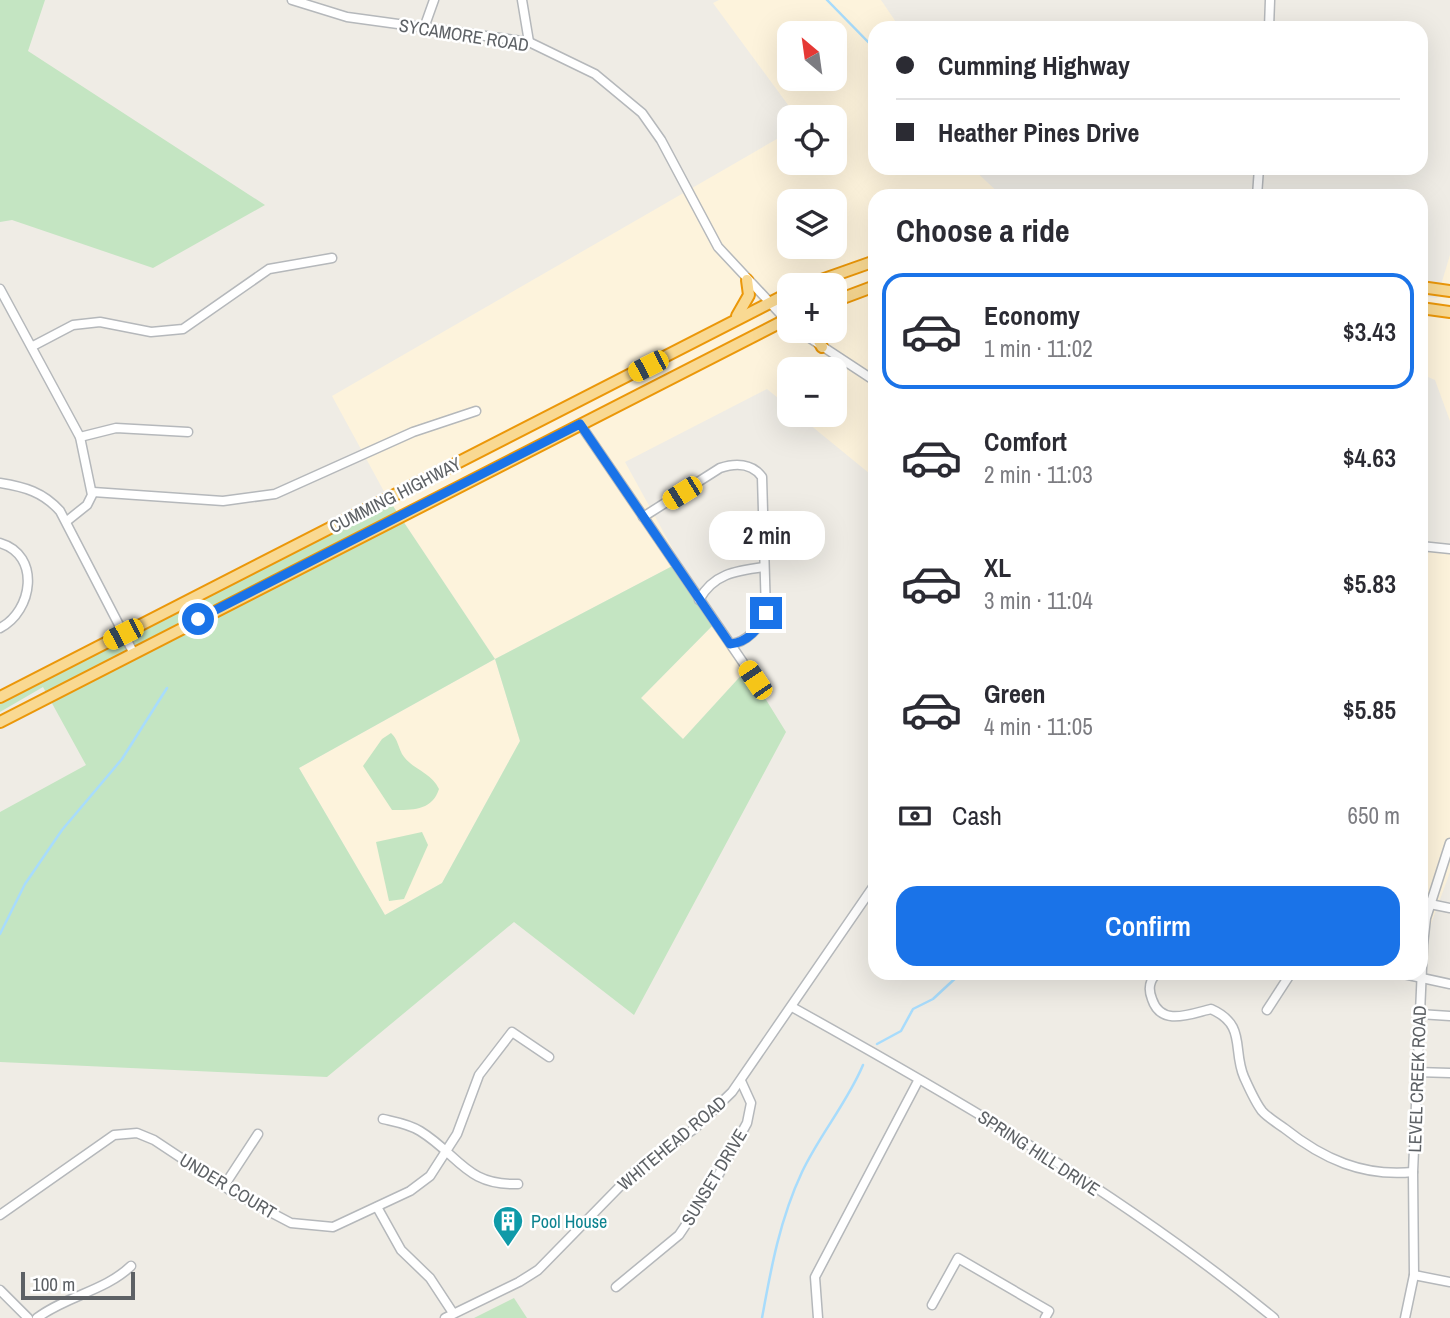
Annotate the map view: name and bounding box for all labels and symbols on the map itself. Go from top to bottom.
street label: SYCAMORE ROAD [397,12,531,58]
north arrow [777,21,847,91]
car [625,347,672,385]
street label: CUMMING HIGHWAY [325,451,465,539]
car [659,473,706,513]
callout: 2 min [708,512,824,560]
route end [750,597,782,629]
route start [182,603,214,635]
car [100,615,147,653]
car [735,657,776,703]
street label: LEVEL CREEK ROAD [1402,1005,1432,1153]
street label: WHITEHEAD ROAD [612,1090,732,1196]
street label: SPRING HILL DRIVE [973,1104,1105,1202]
street label: SUNSET DRIVE [675,1124,753,1230]
street label: UNDER COURT [175,1147,281,1225]
building icon: Pool House [491,1204,525,1248]
place label: Pool House [531,1209,607,1234]
scale bar [21,1269,135,1301]

